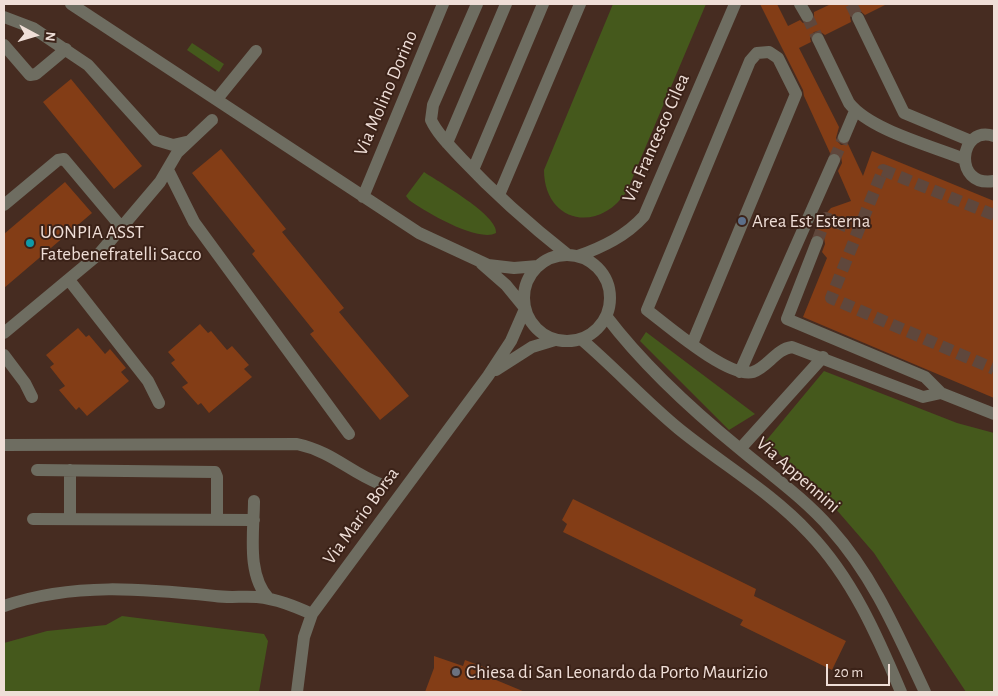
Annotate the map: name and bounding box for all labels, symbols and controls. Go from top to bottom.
north arrow [10,10,60,60]
street label: Via Molino Dorino [349,27,423,159]
text: N [42,31,57,42]
street label: Via Francesco Cilea [617,70,695,206]
place label: Area Est Esterna [752,210,870,232]
marker: Area Est Esterna [736,215,748,227]
place label: UONPIA ASST Fatebenefratelli Sacco [40,221,202,265]
marker: UONPIA ASST Fatebenefratelli Sacco [24,237,36,249]
street label: Via Appennini [751,432,845,518]
street label: Via Mario Borsa [318,463,404,569]
scale bar [828,654,892,686]
place label: Chiesa di San Leonardo da Porto Maurizio [466,661,768,683]
text: 20 m [834,665,863,680]
marker: Chiesa di San Leonardo da Porto Maurizio [450,666,462,678]

